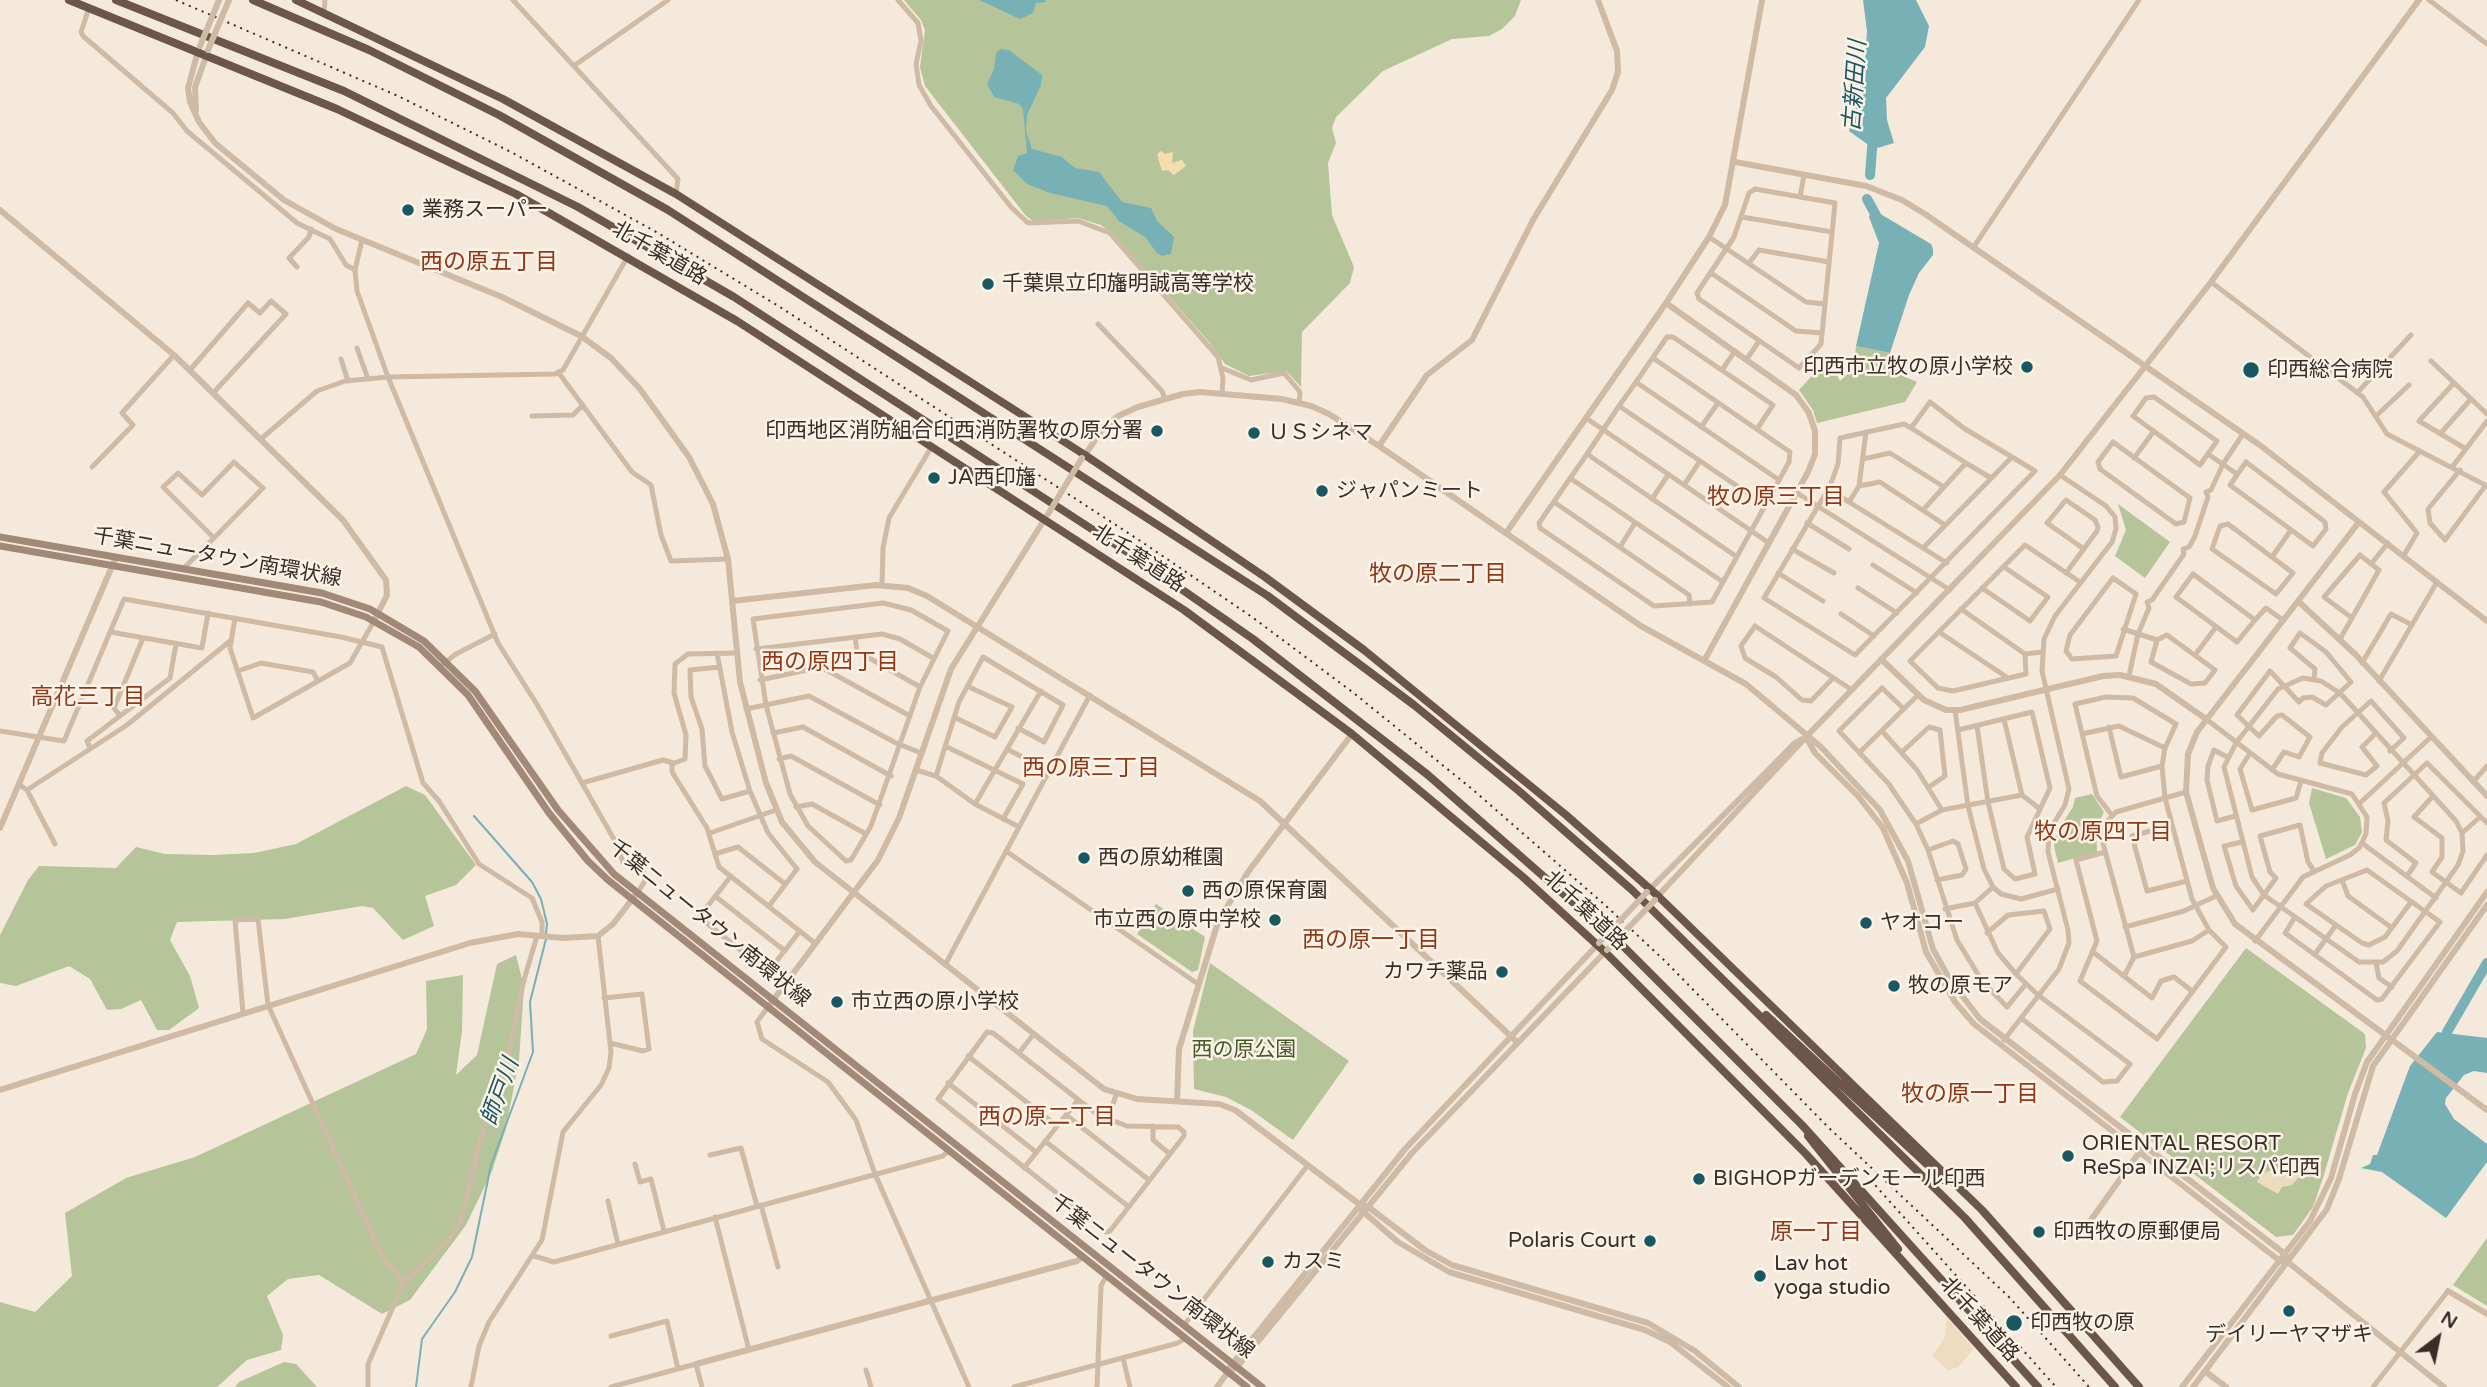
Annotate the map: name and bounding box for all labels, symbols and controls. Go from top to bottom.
water label: 古新田川 [1839,39,1873,133]
place label: 業務スーパー [422,197,548,223]
marker: 業務スーパー [400,202,416,218]
street label: 北千葉道路 [607,217,711,291]
district label: 西の原五丁目 [420,249,558,277]
place label: 千葉県立印旛明誠高等学校 [1002,271,1254,297]
marker: 千葉県立印旛明誠高等学校 [980,276,996,292]
place label: 印西市立牧の原小学校 [1803,354,2013,380]
place label: 印西総合病院 [2267,357,2393,383]
marker: 印西市立牧の原小学校 [2019,359,2035,375]
marker: 印西総合病院 [2241,360,2261,380]
place label: 印西地区消防組合印西消防署牧の原分署 [765,418,1143,444]
place label: ＵＳシネマ [1268,420,1373,446]
marker: 印西地区消防組合印西消防署牧の原分署 [1149,423,1165,439]
marker: ＵＳシネマ [1246,425,1262,441]
place label: JA西印旛 [948,465,1036,491]
marker: JA西印旛 [926,470,942,486]
place label: ジャパンミート [1336,478,1483,504]
marker: ジャパンミート [1314,483,1330,499]
district label: 牧の原三丁目 [1707,484,1845,512]
street label: 北千葉道路 [1087,520,1189,598]
street label: 千葉ニュータウン南環状線 [91,524,343,592]
district label: 牧の原二丁目 [1369,561,1507,589]
district label: 西の原四丁目 [761,649,899,677]
district label: 高花三丁目 [31,684,145,712]
district label: 西の原三丁目 [1022,755,1160,783]
district label: 牧の原四丁目 [2034,819,2172,847]
street label: 千葉ニュータウン南環状線 [603,835,815,1013]
place label: 西の原幼稚園 [1098,845,1224,871]
marker: 西の原幼稚園 [1076,850,1092,866]
street label: 北千葉道路 [1538,866,1632,956]
place label: 西の原保育園 [1202,878,1328,904]
marker: 西の原保育園 [1180,883,1196,899]
place label: 市立西の原中学校 [1093,907,1261,933]
place label: ヤオコー [1880,910,1964,936]
marker: 市立西の原中学校 [1267,912,1283,928]
marker: ヤオコー [1858,915,1874,931]
district label: 西の原一丁目 [1302,927,1440,955]
place label: カワチ薬品 [1383,959,1488,985]
marker: カワチ薬品 [1494,964,1510,980]
place label: 牧の原モア [1908,973,2013,999]
marker: 牧の原モア [1886,978,1902,994]
place label: 市立西の原小学校 [851,989,1019,1015]
marker: 市立西の原小学校 [829,994,845,1010]
park label: 西の原公園 [1192,1037,1296,1063]
water label: 師戸川 [476,1055,526,1129]
district label: 牧の原一丁目 [1901,1081,2039,1109]
district label: 西の原二丁目 [978,1104,1116,1132]
place label: ORIENTAL RESORT ReSpa INZAI;リスパ印西 [2082,1131,2320,1181]
marker: ORIENTAL RESORT ReSpa INZAI;リスパ印西 [2060,1148,2076,1164]
place label: BIGHOPガーデンモール印西 [1713,1166,1985,1192]
marker: BIGHOPガーデンモール印西 [1691,1171,1707,1187]
street label: 千葉ニュータウン南環状線 [1045,1189,1259,1365]
district label: 原一丁目 [1770,1219,1862,1247]
place label: 印西牧の原郵便局 [2053,1219,2221,1245]
marker: 印西牧の原郵便局 [2031,1224,2047,1240]
place label: Polaris Court [1508,1228,1636,1254]
marker: Polaris Court [1642,1233,1658,1249]
place label: カスミ [1282,1249,1345,1275]
place label: Lav hot yoga studio [1774,1251,1890,1301]
marker: カスミ [1260,1254,1276,1270]
marker: Lav hot yoga studio [1752,1268,1768,1284]
street label: 北千葉道路 [1935,1273,2023,1367]
marker: デイリーヤマザキ [2281,1303,2297,1319]
north arrow [2403,1303,2473,1373]
text: N [2437,1307,2461,1334]
place label: 印西牧の原 [2030,1310,2135,1336]
marker: 印西牧の原 [2004,1313,2024,1333]
place label: デイリーヤマザキ [2205,1322,2373,1348]

